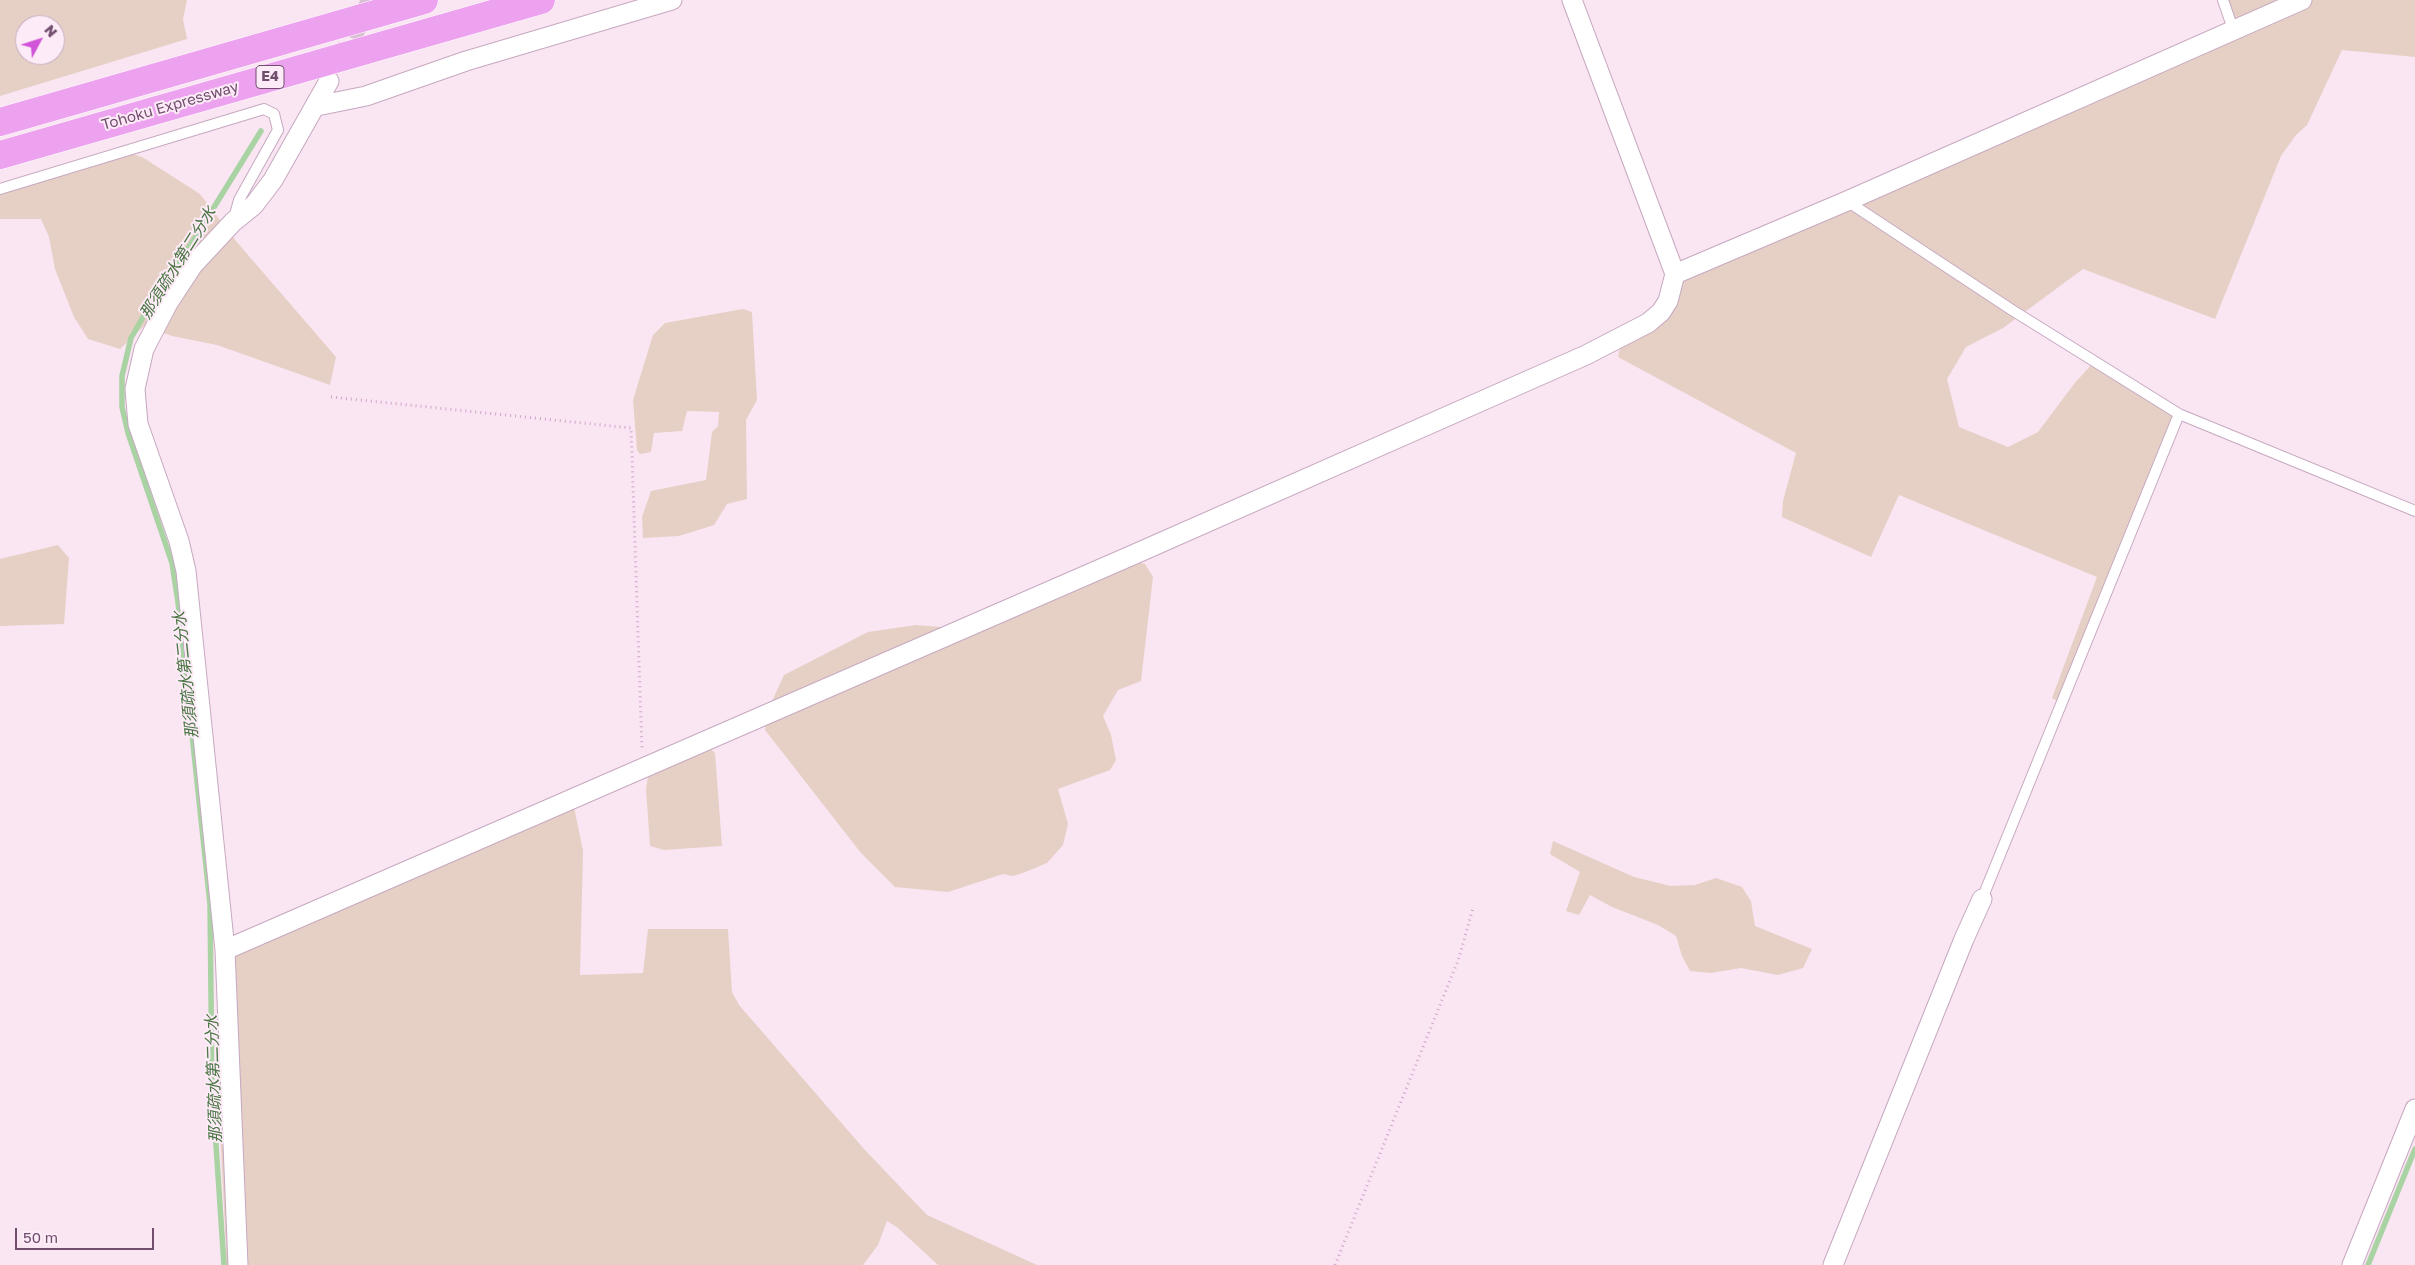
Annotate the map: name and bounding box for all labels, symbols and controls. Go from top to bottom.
north arrow [15,15,65,65]
text: N [41,21,61,40]
road number: E4 [256,66,284,88]
street label: Tohoku Expressway [99,78,241,134]
water label: 那須疏水第二分水 [136,204,220,322]
water label: 那須疏水第二分水 [170,610,202,740]
water label: 那須疏水第二分水 [202,1015,226,1143]
scale bar [18,1218,156,1250]
text: 50 m [23,1228,58,1246]

